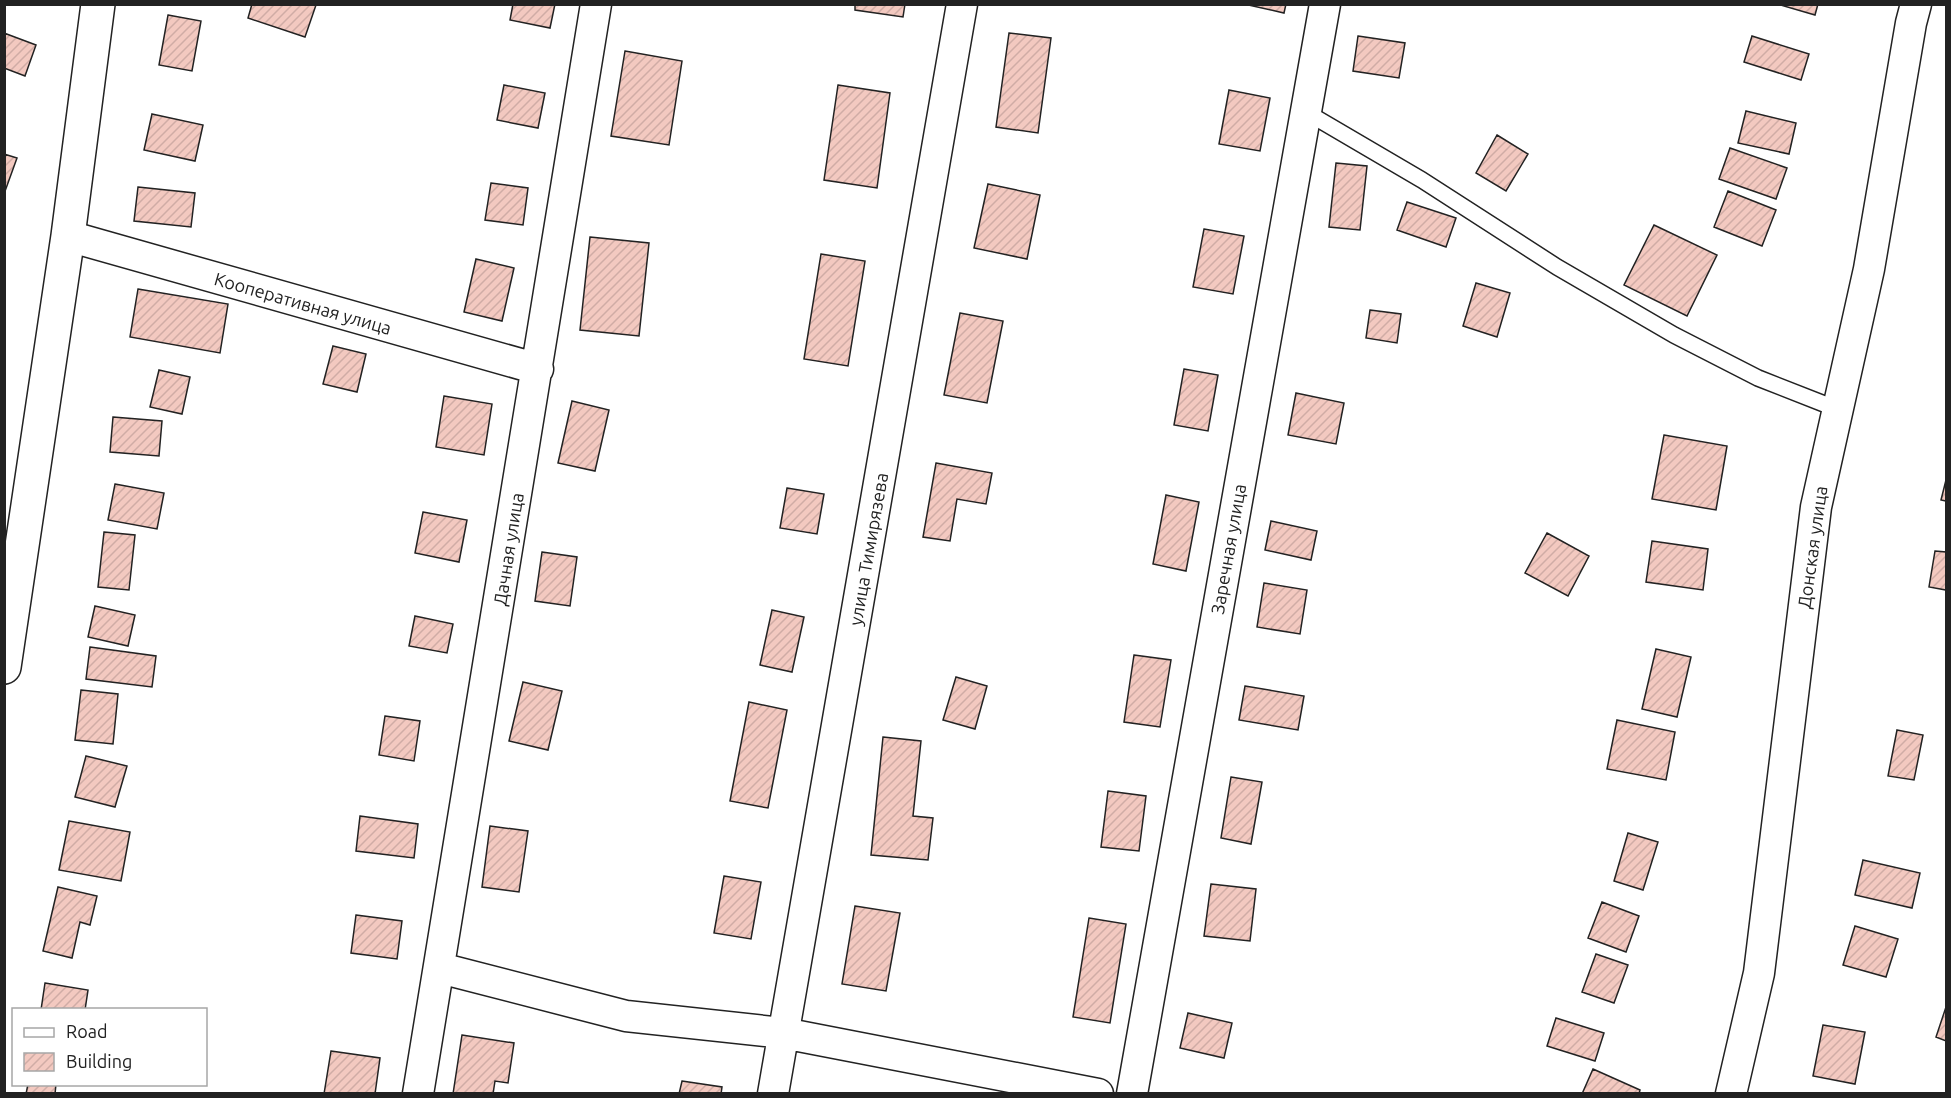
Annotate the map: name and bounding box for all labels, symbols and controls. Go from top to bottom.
street label: Кооперативная улица [212,268,394,338]
street label: улица Тимирязева [845,471,891,627]
street label: Заречная улица [1207,482,1249,616]
street label: Донская улица [1794,484,1830,610]
street label: Дачная улица [489,491,527,607]
legend [12,1008,207,1086]
text: Road [66,1021,108,1041]
text: Building [66,1051,132,1071]

